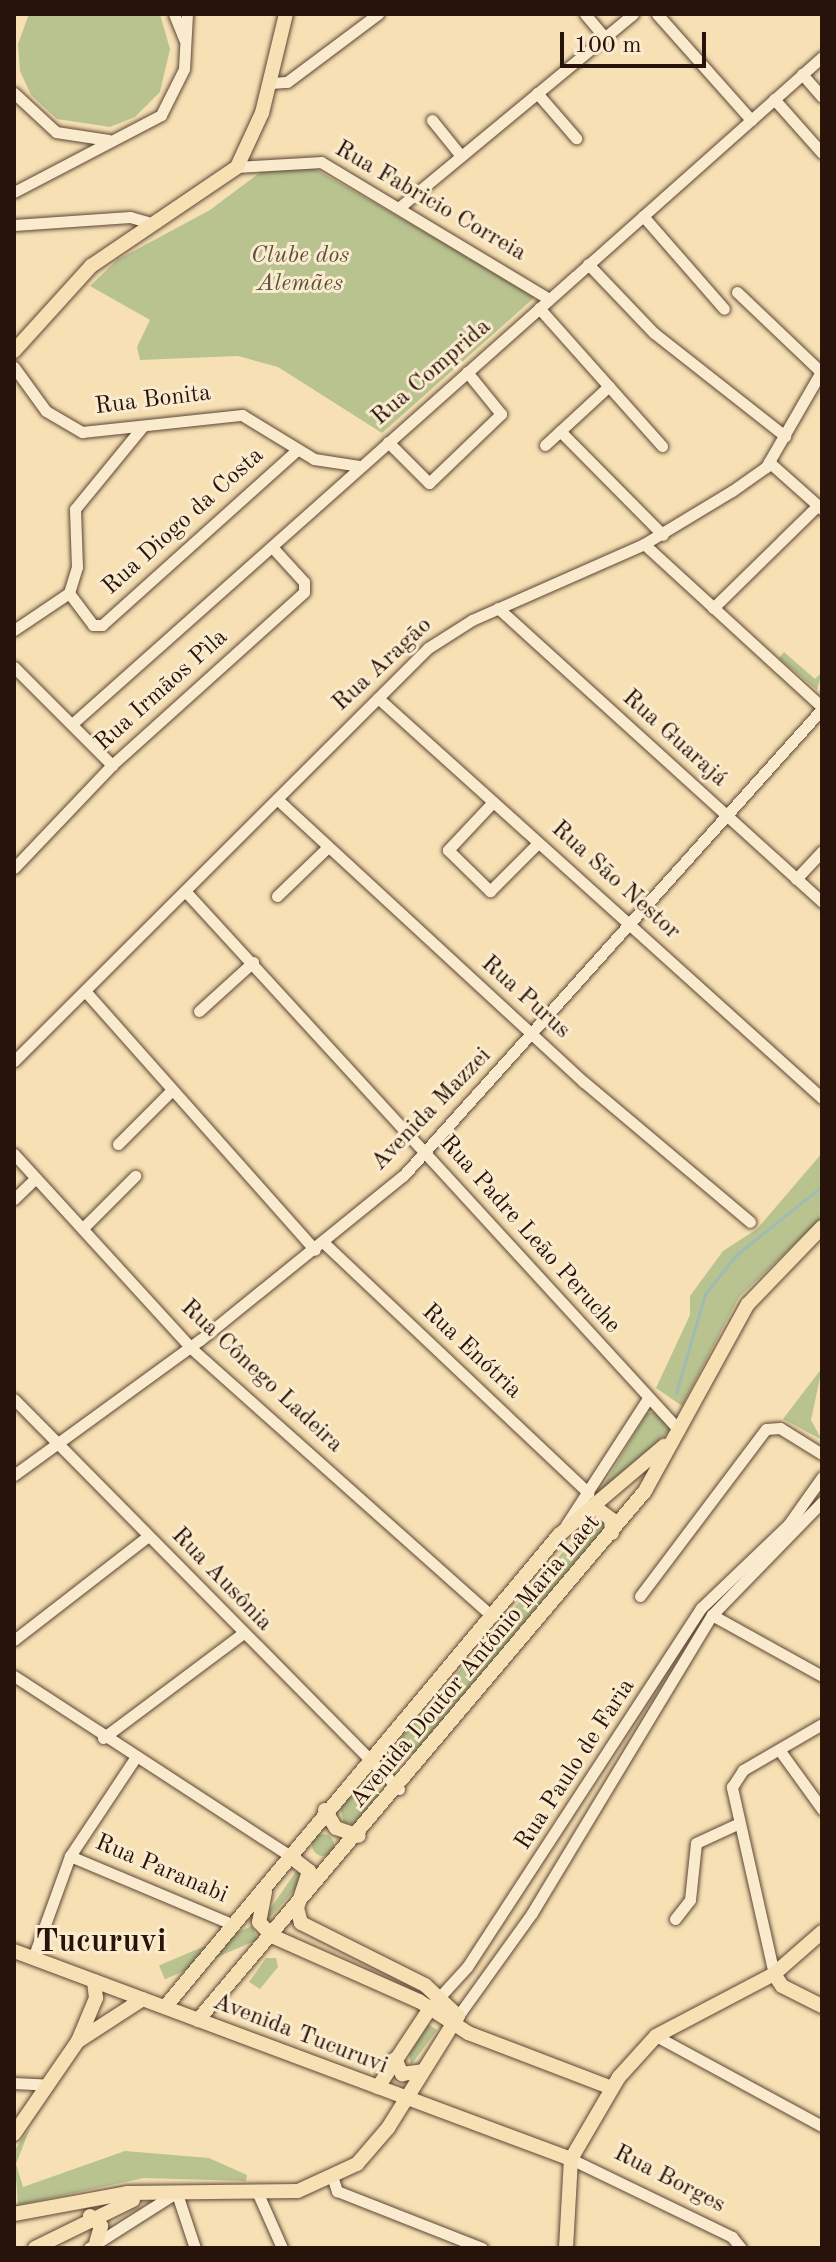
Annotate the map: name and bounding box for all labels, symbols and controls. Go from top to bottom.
scale bar [564,16,710,66]
text: 100 m [574,34,642,58]
street label: Rua Fabricio Correia [329,135,531,269]
park label: Clube dos Alemães [251,243,349,299]
street label: Rua Comprida [366,313,498,433]
street label: Rua Bonita [93,380,213,422]
street label: Rua Diogo da Costa [97,442,271,602]
street label: Rua Aragão [327,612,439,718]
street label: Rua Irmãos Pìla [90,624,234,758]
street label: Rua Guarajá [615,684,733,794]
street label: Rua São Nestor [544,815,686,947]
street label: Rua Purus [474,950,576,1046]
street label: Avenida Mazzei [366,1042,498,1178]
street label: Rua Padre Leão Peruche [432,1130,626,1340]
street label: Rua Cônego Ladeira [174,1294,348,1460]
street label: Rua Enótria [415,1298,527,1406]
street label: Avenida Doutor Antônio Maria Laet [345,1509,607,1815]
street label: Rua Ausônia [164,1522,278,1638]
street label: Rua Paulo de Faria [510,1674,642,1856]
street label: Rua Paranabi [90,1829,232,1911]
district label: Tucuruvi [35,1924,167,1962]
street label: Avenida Tucuruvi [208,1988,392,2082]
street label: Rua Borges [608,2140,730,2220]

